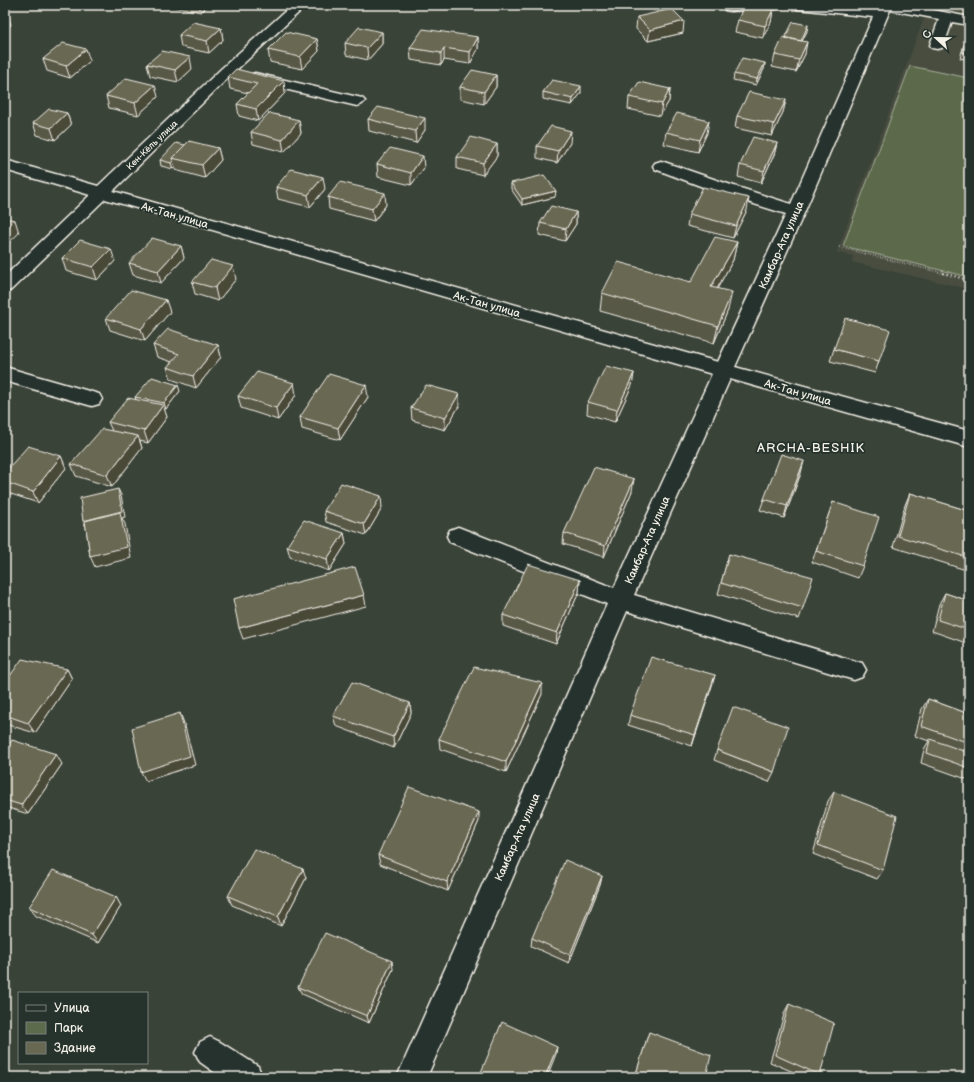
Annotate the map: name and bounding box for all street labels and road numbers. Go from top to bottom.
street label: Кен-Кёль улица [124,118,181,173]
street label: Ак-Тан улица [139,199,210,231]
street label: Камбар-Ата улица [756,199,807,291]
street label: Ак-Тан улица [451,288,522,320]
street label: Ак-Тан улица [762,376,833,408]
street label: Камбар-Ата улица [622,494,673,586]
street label: Камбар-Ата улица [492,791,543,883]

